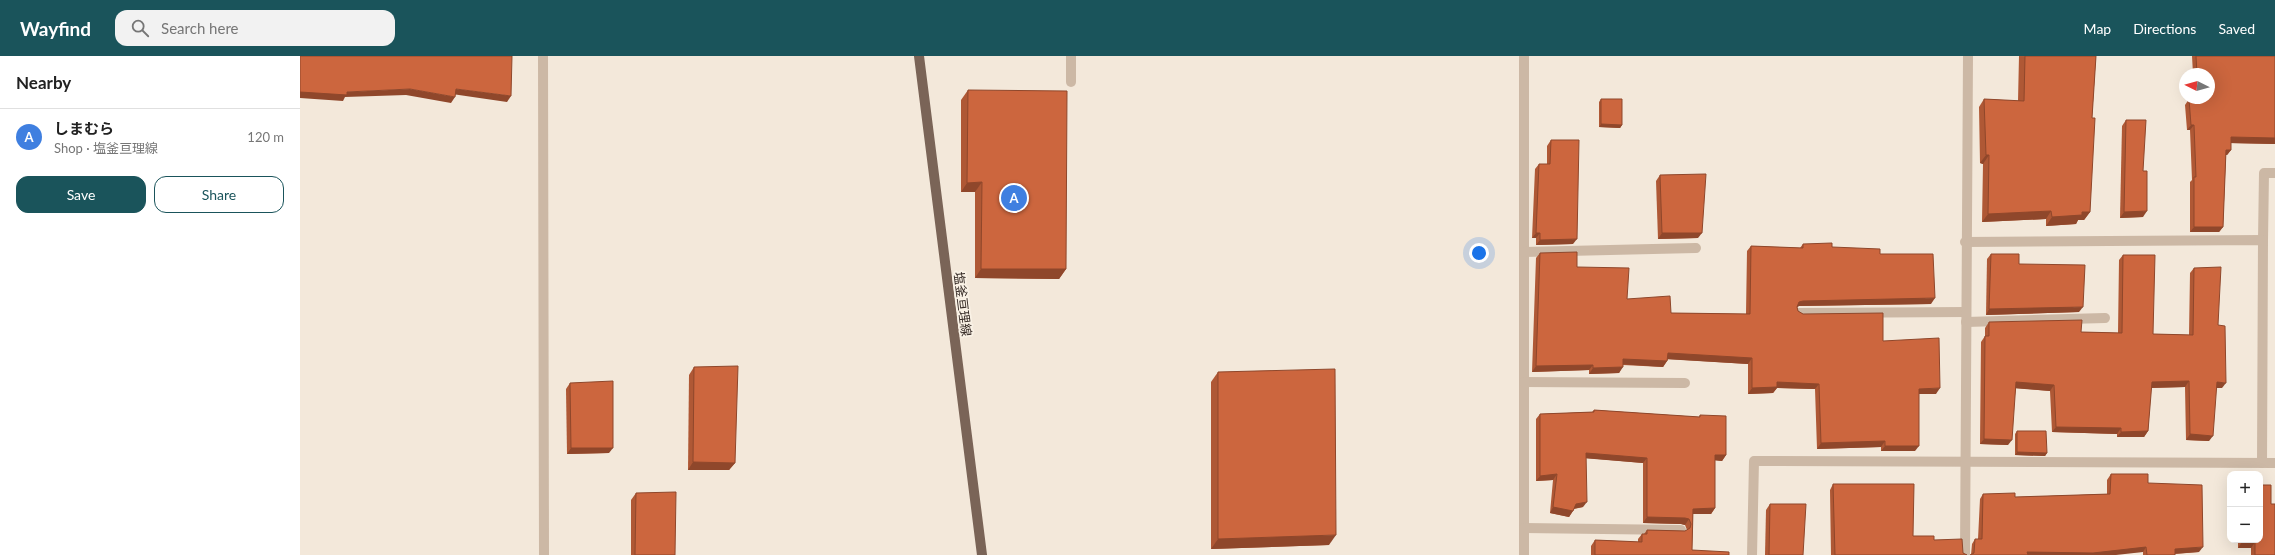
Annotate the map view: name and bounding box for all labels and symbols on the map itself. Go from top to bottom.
north arrow [2179,68,2215,104]
pin: A [1001,183,1027,213]
your location [1469,243,1489,263]
street label: 塩釜亘理線 [951,271,975,337]

